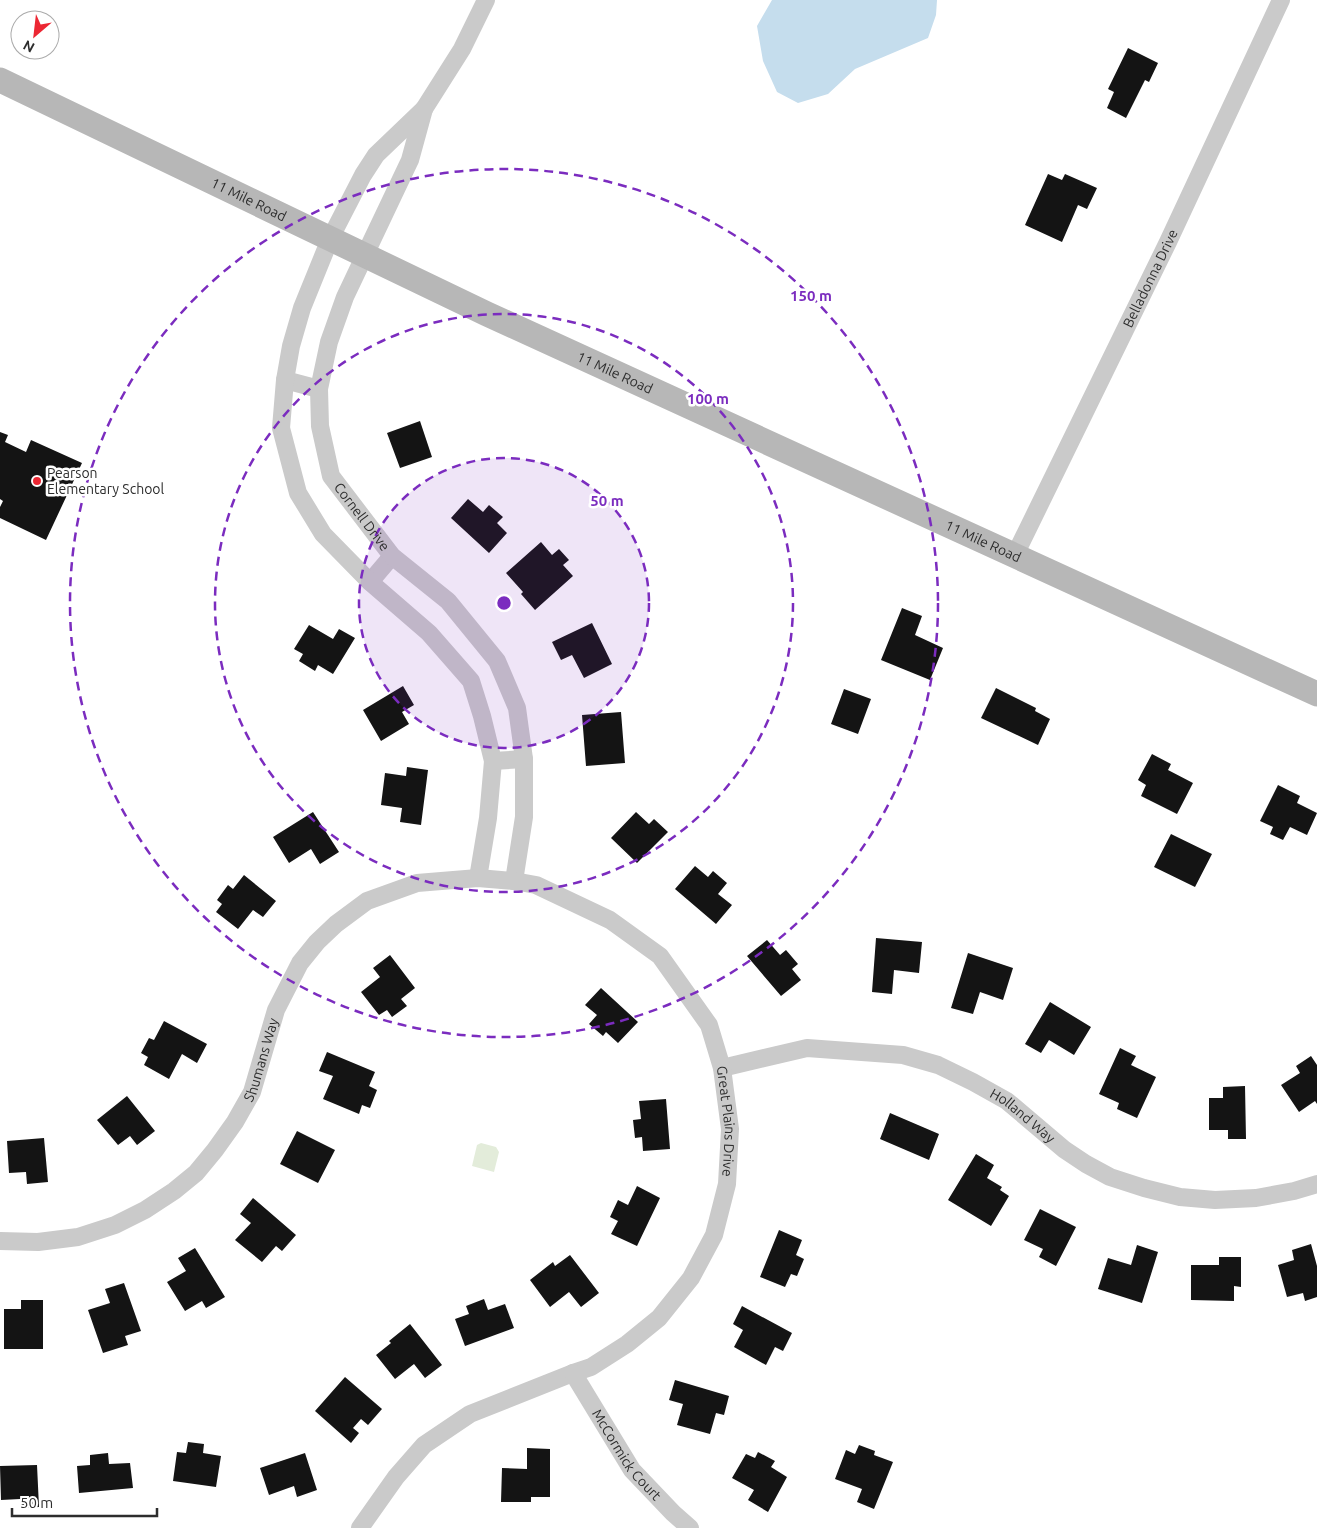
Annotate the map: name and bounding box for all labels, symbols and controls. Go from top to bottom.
north arrow [10,10,60,60]
text: N [21,37,37,56]
street label: 11 Mile Road [209,175,289,224]
street label: Belladonna Drive [1120,227,1181,330]
text: 150 m [790,287,832,304]
street label: 11 Mile Road [575,348,655,397]
text: 100 m [687,390,729,407]
place label: Pearson Elementary School [47,465,165,497]
marker: Pearson Elementary School [31,475,43,487]
street label: Cornell Drive [331,479,393,554]
text: 50 m [590,492,624,509]
street label: 11 Mile Road [943,517,1024,565]
centre of rings [495,594,513,612]
street label: Shumans Way [240,1016,281,1105]
street label: Great Plains Drive [714,1065,738,1177]
street label: Holland Way [987,1085,1059,1146]
street label: McCormick Court [589,1406,665,1504]
scale bar [12,1486,158,1518]
text: 50 m [20,1494,53,1511]

